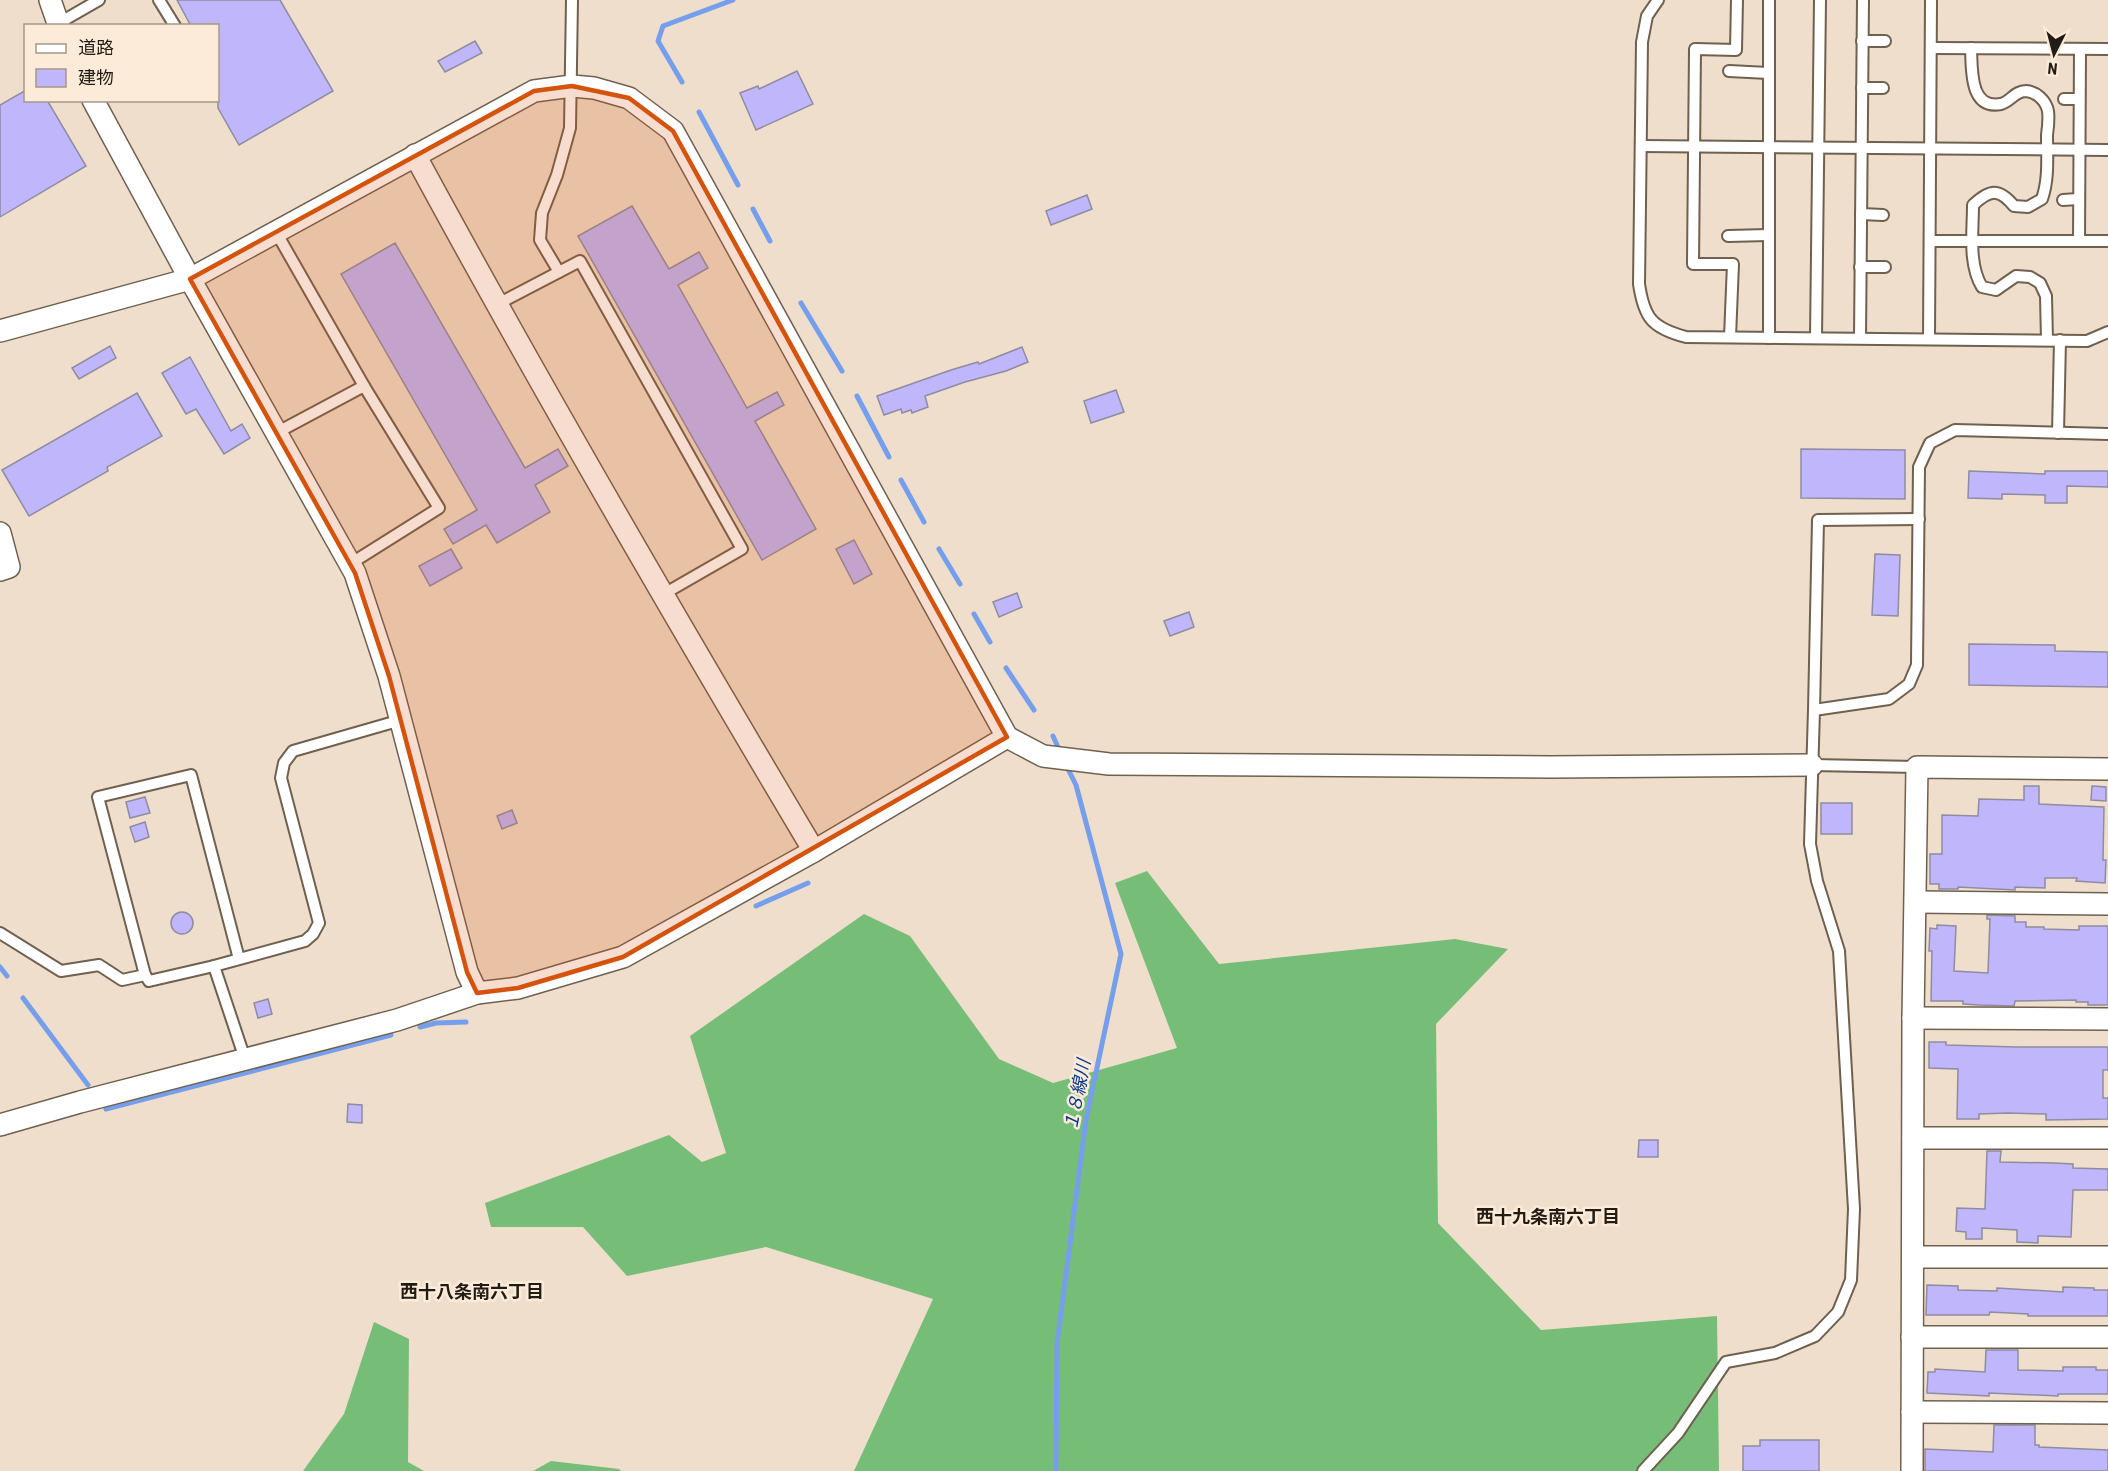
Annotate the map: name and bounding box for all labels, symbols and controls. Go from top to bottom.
legend [24,24,219,102]
north arrow [2024,24,2084,84]
text: 道路 [78,37,114,58]
text: N [2047,58,2058,78]
text: 建物 [78,67,114,88]
water label: １８線川 [1060,1056,1095,1132]
district label: 西十九条南六丁目 [1476,1206,1620,1227]
district label: 西十八条南六丁目 [400,1281,544,1302]

